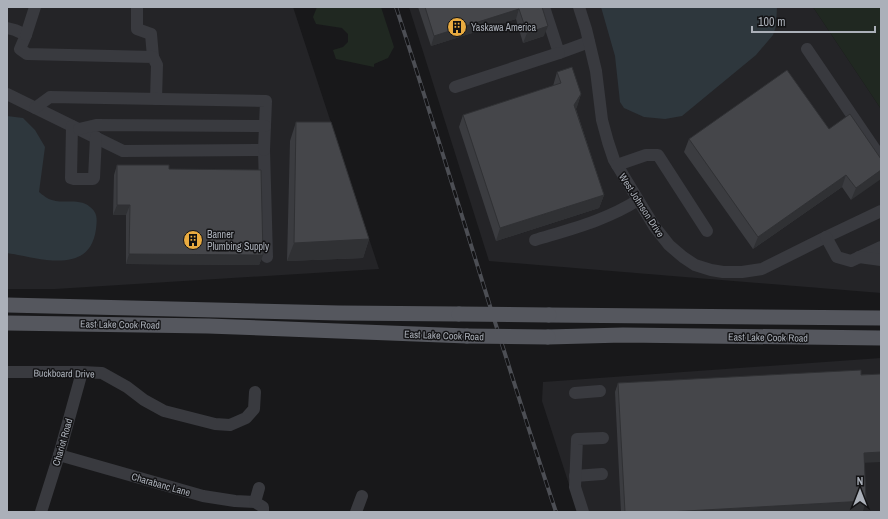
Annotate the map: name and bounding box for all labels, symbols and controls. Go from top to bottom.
scale bar [752,8,875,34]
text: 100 m [758,14,785,30]
building icon: Yaskawa America [446,16,468,38]
place label: Yaskawa America [471,21,536,34]
street label: West Johnson Drive [616,171,667,240]
place label: Banner Plumbing Supply [207,228,270,253]
building icon: Banner Plumbing Supply [182,229,204,251]
street label: East Lake Cook Road [80,317,160,332]
street label: East Lake Cook Road [404,328,484,343]
street label: East Lake Cook Road [728,330,808,345]
street label: Buckboard Drive [33,366,95,381]
street label: Chariot Road [50,417,75,467]
street label: Charabanc Lane [130,470,192,499]
north arrow [840,471,880,511]
text: N [857,474,863,488]

